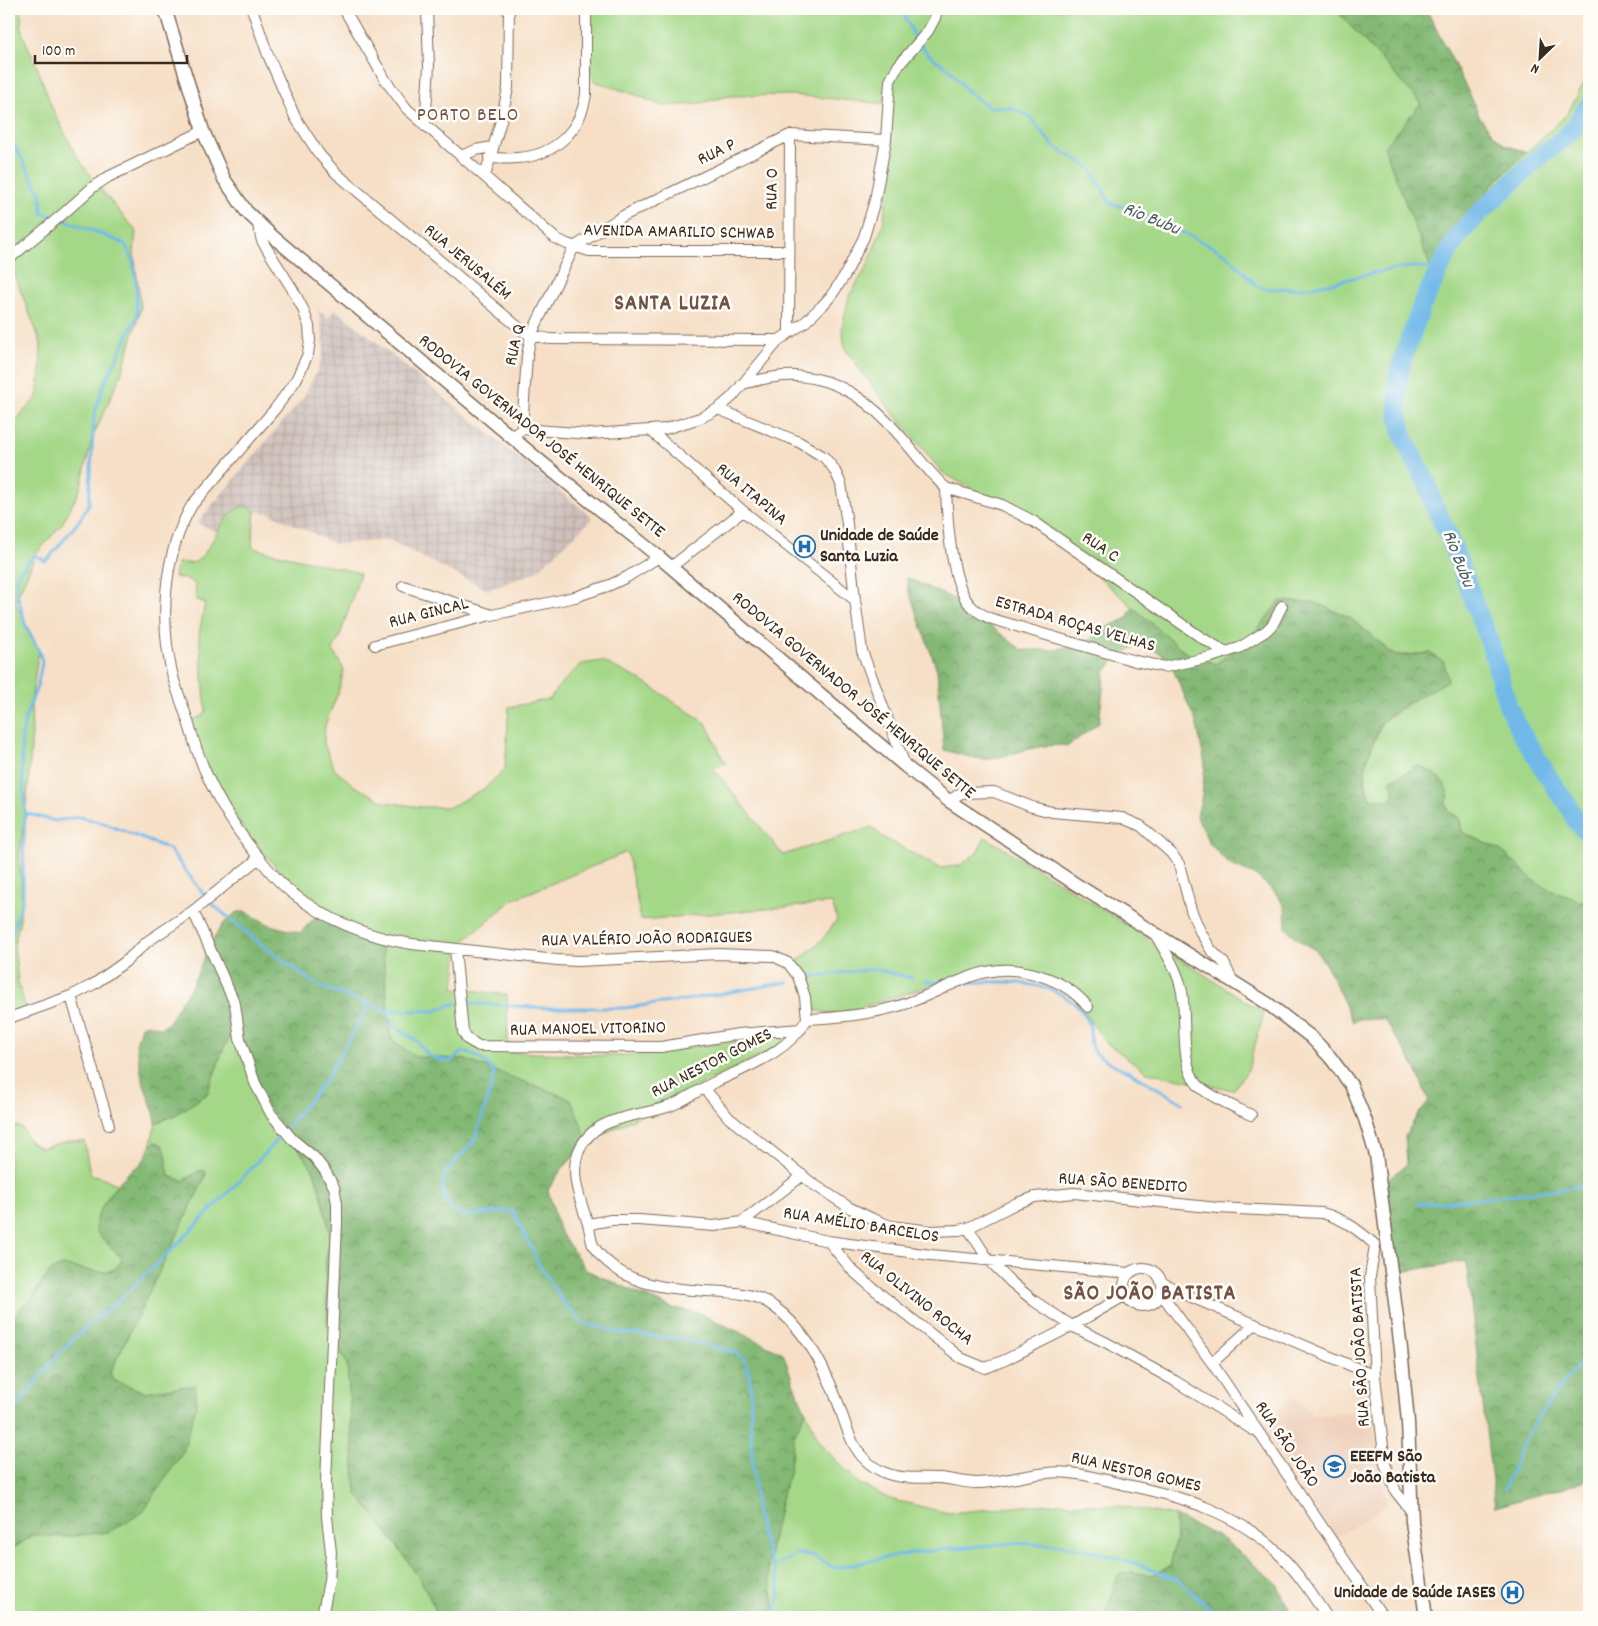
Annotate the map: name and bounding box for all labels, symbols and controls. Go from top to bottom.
scale bar [35,32,188,64]
north arrow [1516,32,1566,82]
text: 100 m [42,41,75,63]
text: N [1528,57,1543,78]
district label: PORTO BELO [417,102,519,130]
street label: RUA P [694,133,740,173]
street label: RUA O [760,168,786,210]
water label: Rio Bubu [1119,196,1185,244]
street label: RUA JERUSALÉM [418,219,516,307]
street label: AVENIDA AMARILIO SCHWAB [583,219,775,247]
district label: SANTA LUZIA [614,289,732,320]
street label: RUA Q [499,322,533,368]
street label: RODOVIA GOVERNADOR JOSÉ HENRIQUE SETTE [412,329,670,545]
street label: RUA ITAPINA [710,458,792,532]
place label: Unidade de Saúde Santa Luzia [820,524,939,570]
street label: RUA C [1076,526,1124,570]
water label: Rio Bubu [1434,527,1481,593]
hospital icon: Unidade de Saúde Santa Luzia [792,534,816,558]
street label: RODOVIA GOVERNADOR JOSÉ HENRIQUE SETTE [726,586,980,806]
street label: ESTRADA ROÇAS VELHAS [992,590,1158,660]
street label: RUA GINCAL [387,592,472,636]
street label: RUA VALÉRIO JOÃO RODRIGUES [541,926,753,954]
street label: RUA MANOEL VITORINO [510,1016,666,1044]
street label: RUA NESTOR GOMES [647,1023,777,1105]
street label: RUA SÃO BENEDITO [1058,1167,1188,1201]
street label: RUA AMÉLIO BARCELOS [781,1201,941,1251]
street label: RUA OLIVINO ROCHA [854,1245,978,1353]
street label: RUA SÃO JOÃO BATISTA [1344,1266,1378,1427]
district label: SÃO JOÃO BATISTA [1064,1279,1237,1310]
street label: RUA SÃO JOÃO [1248,1397,1324,1493]
place label: EEEFM São João Batista [1350,1445,1436,1491]
street label: RUA NESTOR GOMES [1068,1446,1204,1500]
school or university icon: EEEFM São João Batista [1322,1455,1346,1479]
place label: Unidade de Saúde IASES [1334,1581,1496,1606]
hospital icon: Unidade de Saúde IASES [1500,1581,1524,1605]

